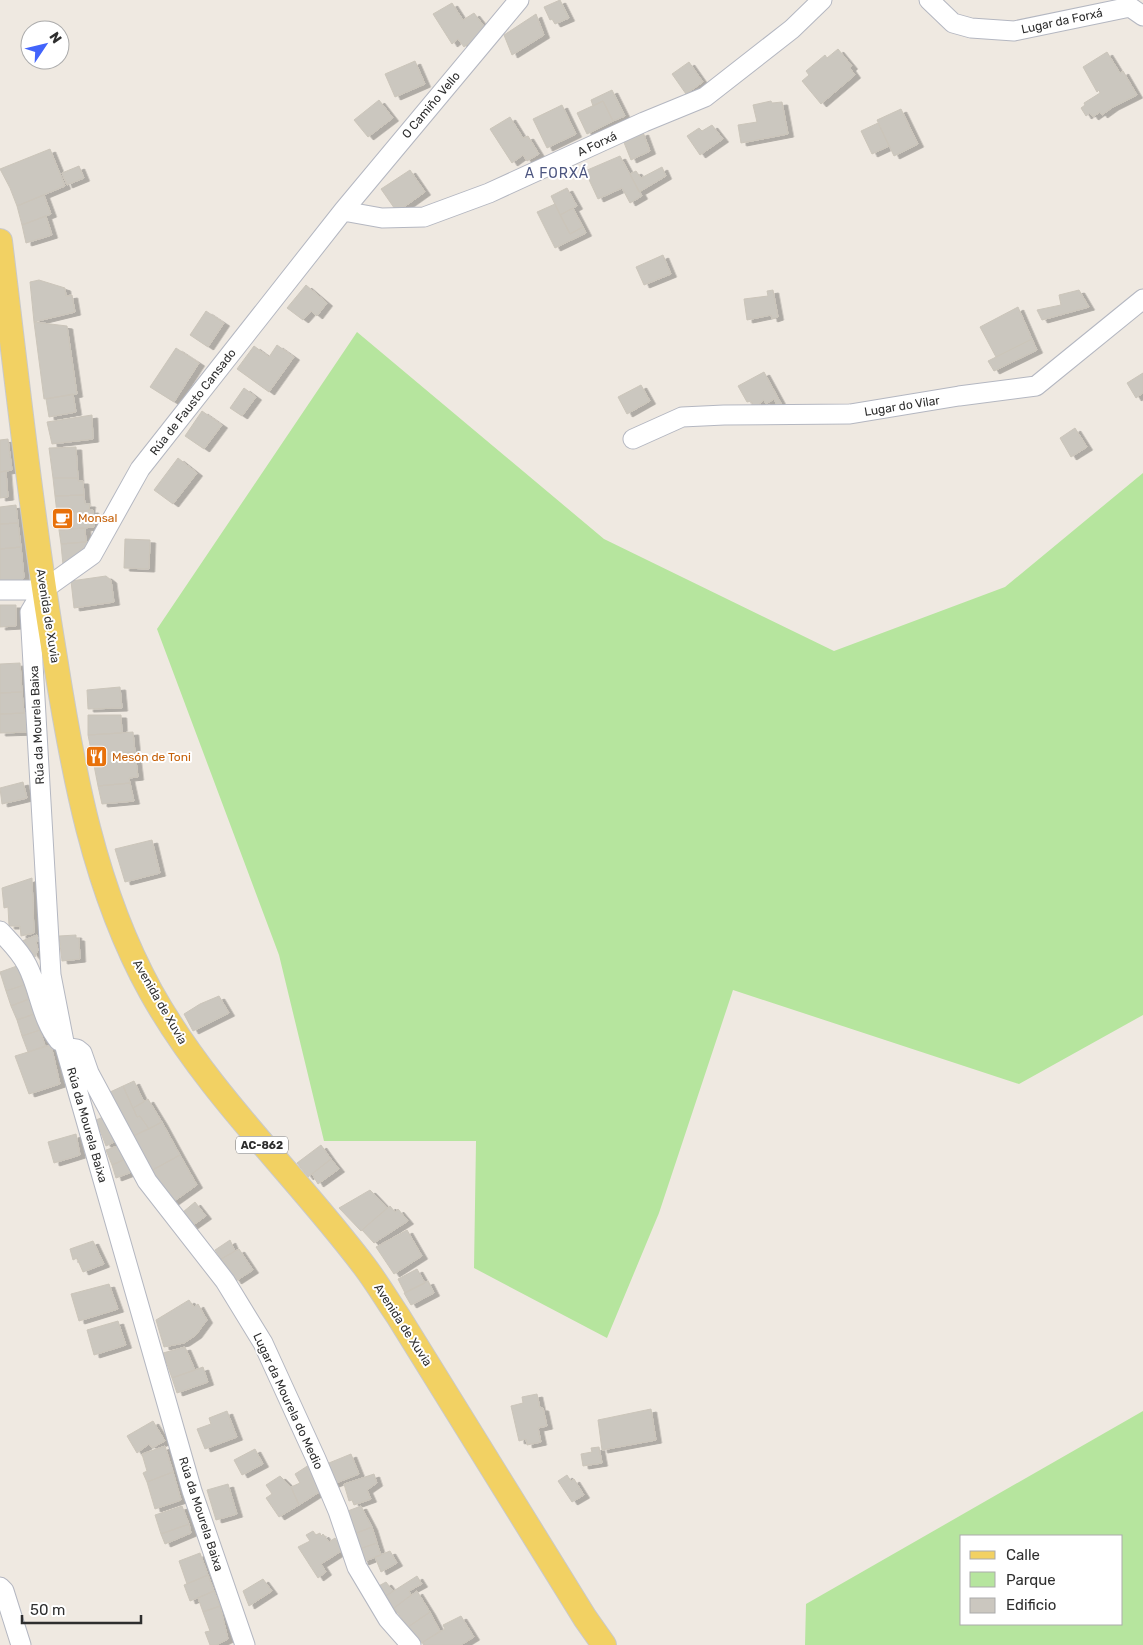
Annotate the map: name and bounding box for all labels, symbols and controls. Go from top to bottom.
street label: Lugar da Forxá [1020,6,1104,36]
north arrow [20,20,70,70]
text: N [45,29,65,47]
street label: O Camiño Vello [399,69,463,141]
street label: A Forxá [575,129,619,159]
district label: A FORXÁ [525,164,589,182]
street label: Rúa de Fausto Cansado [147,346,239,458]
street label: Lugar do Vilar [863,393,941,419]
cafe icon: Monsal [50,506,74,530]
place label: Monsal [78,511,117,525]
street label: Avenida de Xuvia [34,568,62,664]
street label: Rúa da Mourela Baixa [27,665,47,785]
restaurant icon: Mesón de Toni [84,745,108,769]
place label: Mesón de Toni [112,750,191,764]
street label: Avenida de Xuvia [130,957,190,1047]
street label: Rúa da Mourela Baixa [64,1066,110,1184]
road number: AC-862 [236,1136,288,1154]
street label: Avenida de Xuvia [371,1281,435,1369]
street label: Lugar da Mourela do Medio [250,1331,326,1472]
street label: Rúa da Mourela Baixa [176,1455,226,1573]
legend [960,1535,1123,1625]
text: Calle [1006,1546,1040,1564]
text: Parque [1006,1571,1056,1589]
scale bar [22,1592,141,1624]
text: Edificio [1006,1596,1056,1614]
text: 50 m [30,1601,65,1619]

